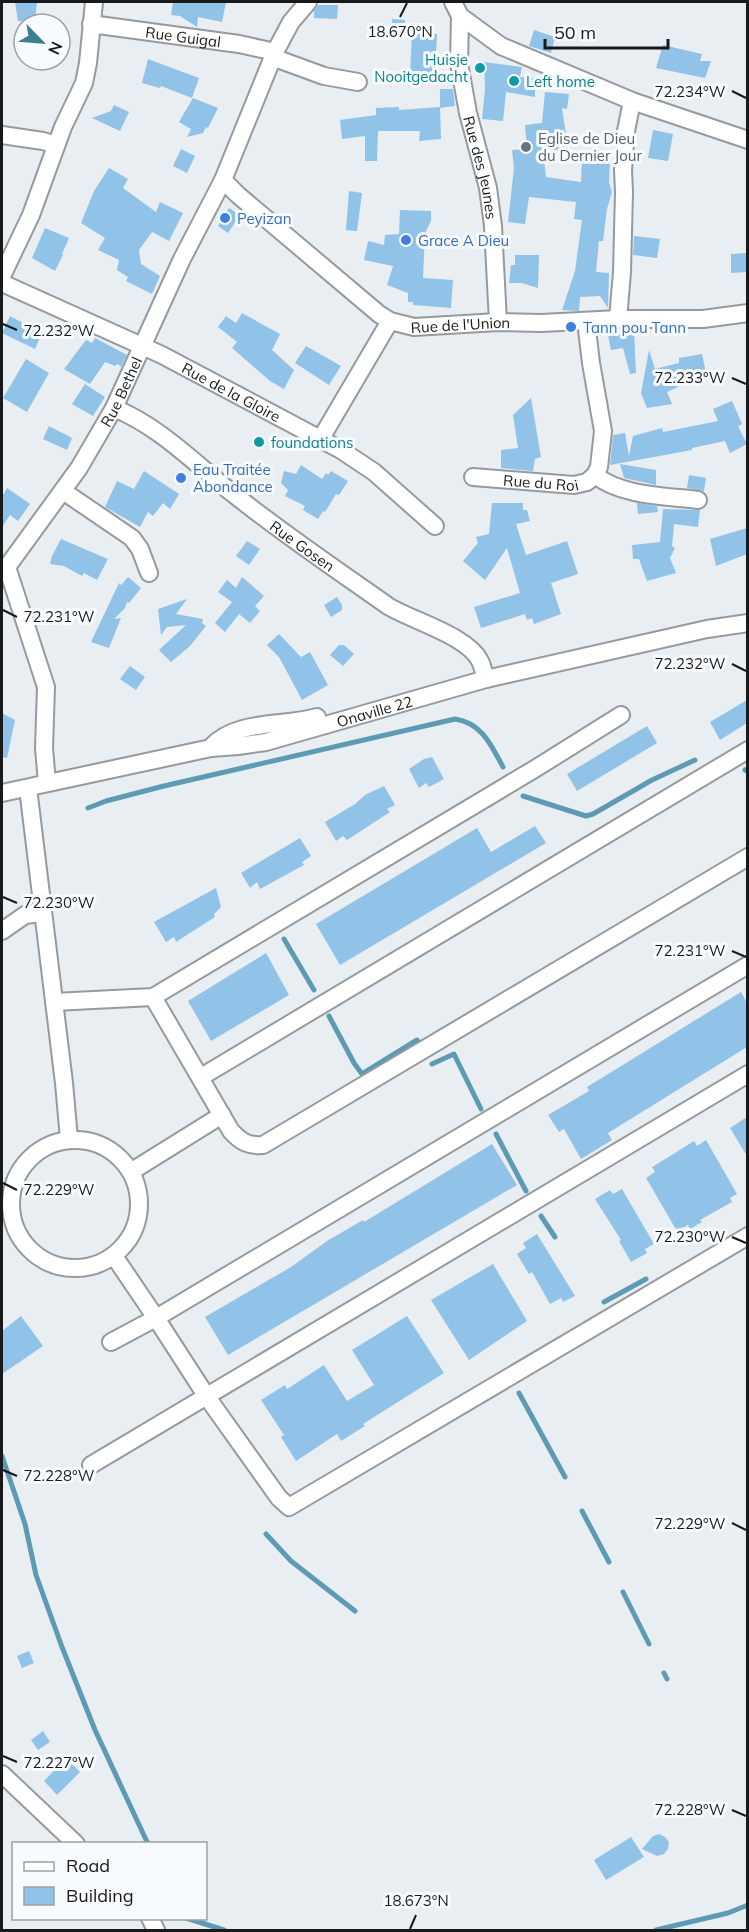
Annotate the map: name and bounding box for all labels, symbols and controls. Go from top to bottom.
north arrow [12,12,72,72]
scale bar [545,12,668,50]
text: 50 m [554,21,596,44]
street label: Rue Guigal [144,22,222,51]
text: 18.670°N [367,22,433,41]
text: N [44,39,67,58]
place label: Huisje Nooitgedacht [374,50,468,86]
marker: Huisje Nooitgedacht [473,61,487,75]
place label: Left home [526,72,595,91]
marker: Left home [507,74,521,88]
text: 72.234°W [655,82,726,101]
street label: Rue des Jeunes [460,114,502,220]
place label: Eglise de Dieu du Dernier Jour [538,129,642,165]
marker: Eglise de Dieu du Dernier Jour [519,140,533,154]
place label: Peyizan [237,209,292,228]
marker: Peyizan [218,211,232,225]
place label: Grace A Dieu [418,231,509,250]
marker: Grace A Dieu [399,233,413,247]
street label: Rue de l'Union [410,312,510,337]
place label: Tann pou Tann [583,318,686,337]
marker: Tann pou Tann [564,320,578,334]
text: 72.232°W [24,321,95,340]
street label: Rue Bethel [96,354,146,430]
street label: Rue de la Gloire [179,358,284,426]
text: 72.233°W [655,368,726,387]
place label: foundations [271,433,354,452]
marker: foundations [252,435,266,449]
place label: Eau Traitée Abondance [193,460,273,496]
street label: Rue du Roi [503,470,580,495]
marker: Eau Traitée Abondance [174,471,188,485]
street label: Rue Gosen [266,516,338,575]
text: 72.231°W [24,607,95,626]
text: 72.232°W [655,654,726,673]
street label: Onaville 22 [334,691,415,731]
text: 72.230°W [24,893,95,912]
text: 72.231°W [655,941,726,960]
text: 72.229°W [24,1180,95,1199]
text: 72.230°W [655,1227,726,1246]
text: 72.228°W [24,1466,95,1485]
text: 72.229°W [655,1514,726,1533]
text: 72.227°W [24,1753,95,1772]
text: 72.228°W [655,1800,726,1819]
legend [12,1842,207,1920]
text: Road [66,1854,110,1877]
text: Building [66,1884,134,1907]
text: 18.673°N [383,1891,449,1910]

